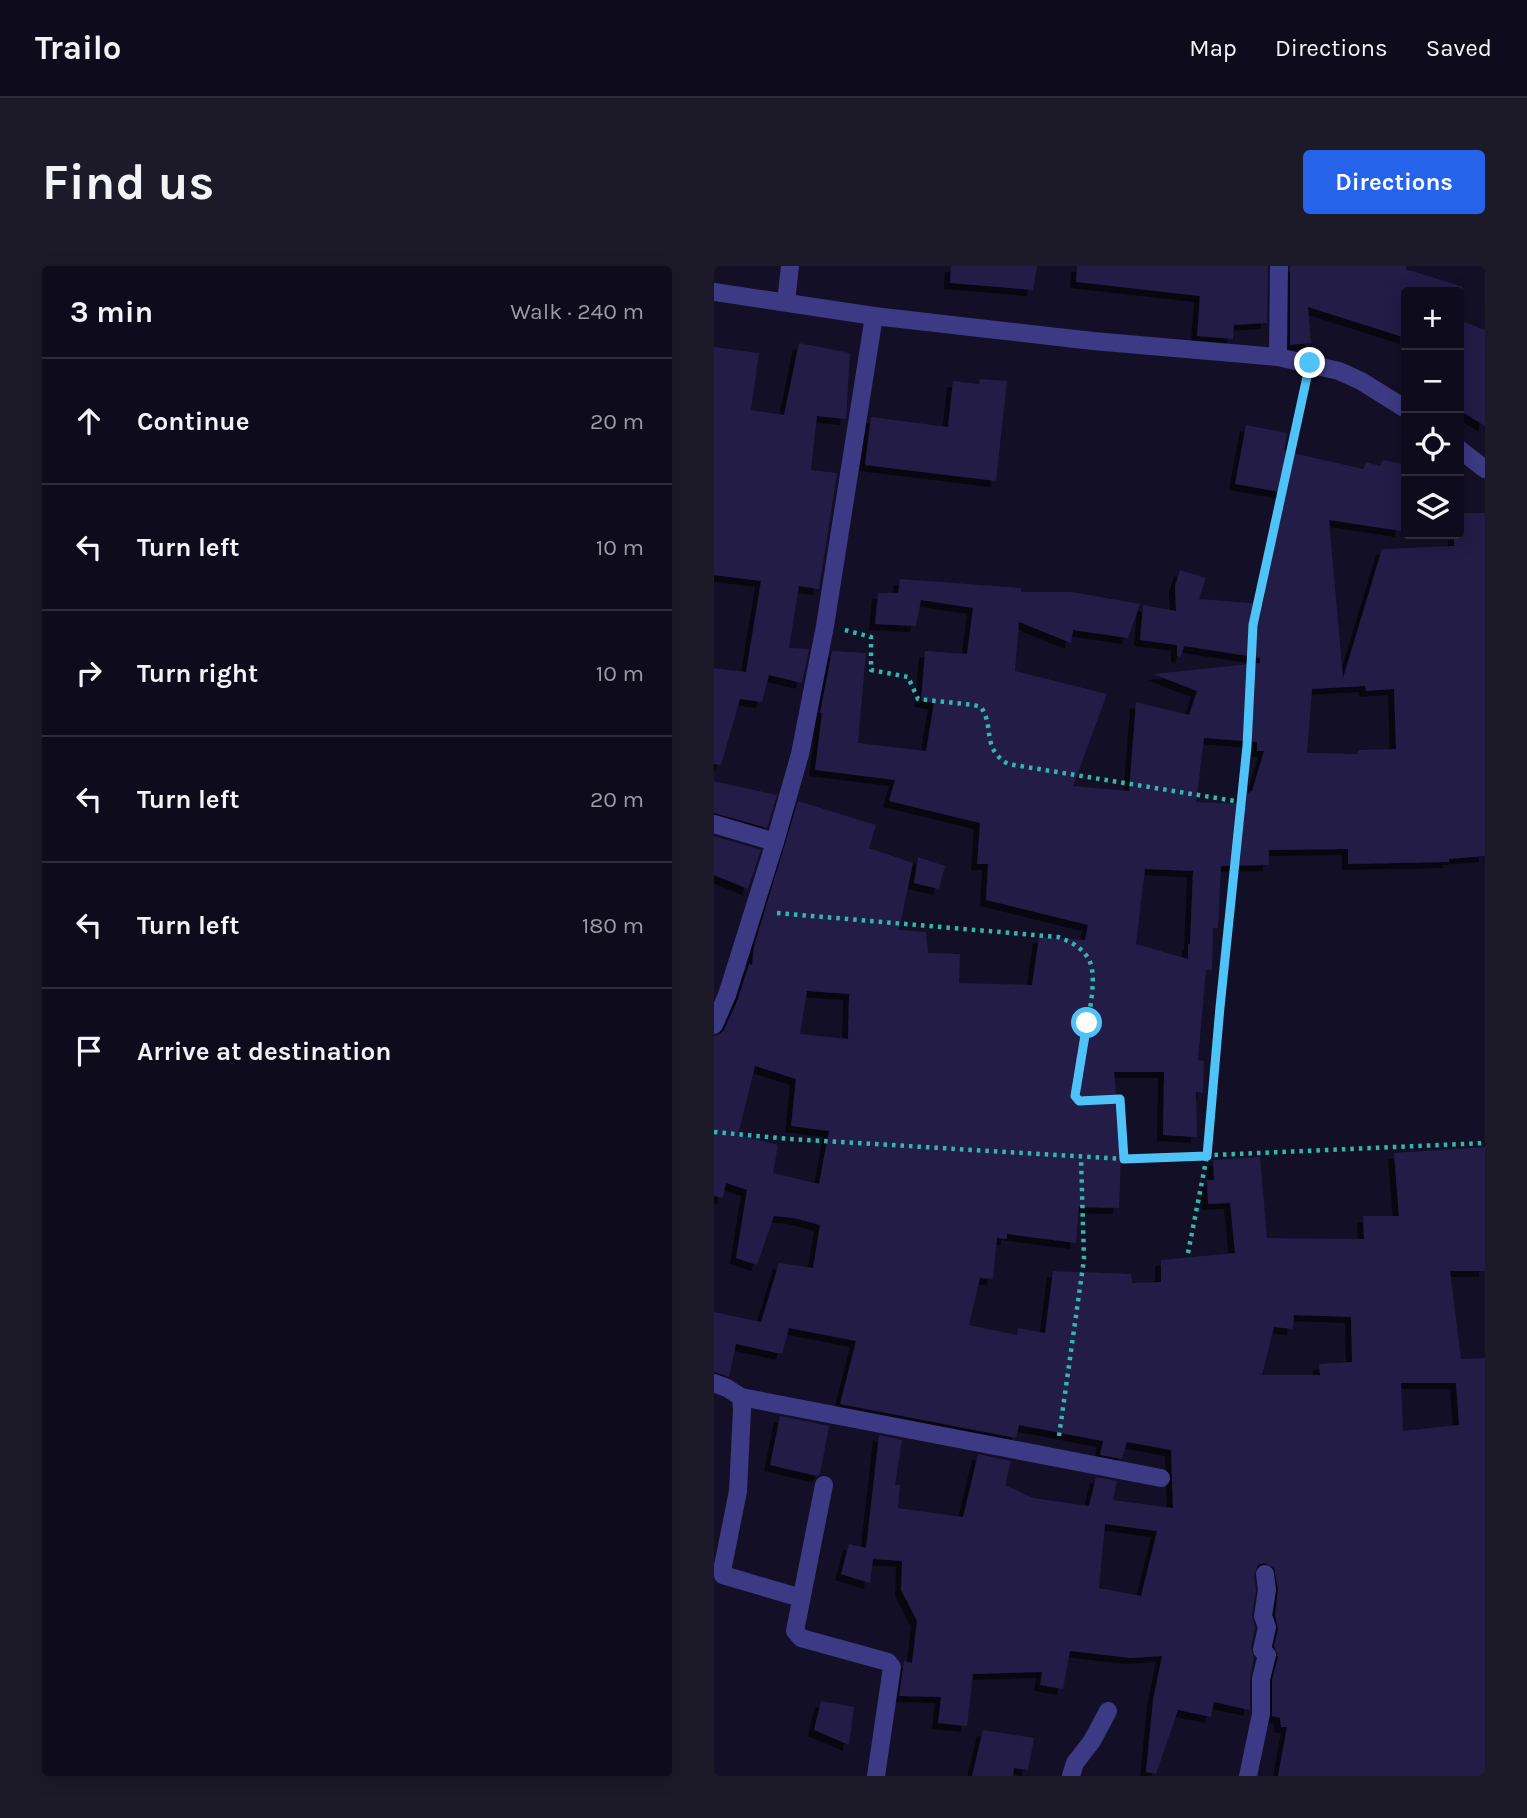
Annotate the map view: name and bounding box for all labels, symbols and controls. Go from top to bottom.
text: Trailo [35,29,122,67]
text: Map [1189,34,1237,62]
text: Directions [1275,34,1388,62]
text: Saved [1426,34,1492,62]
button: Directions [1303,150,1485,214]
text: Find us [42,154,214,211]
map controls [1401,287,1464,539]
button: + [1401,287,1464,350]
text: 3 min [70,294,153,330]
text: Walk · 240 m [510,298,644,325]
route end [1294,347,1325,378]
button: − [1401,350,1464,413]
icon: ahead [70,402,108,440]
text: Continue [137,406,249,437]
text: 20 m [590,408,644,435]
button: locate [1401,413,1464,476]
button: layers [1401,476,1464,539]
icon: left [70,528,108,566]
text: Turn left [137,532,239,563]
text: 10 m [596,534,644,561]
icon: right [70,654,108,692]
text: Turn right [137,658,258,689]
text: 10 m [596,660,644,687]
icon: left [70,780,108,818]
text: Turn left [137,784,239,815]
text: 20 m [590,786,644,813]
icon: left [70,906,108,944]
text: Turn left [137,910,239,941]
text: 180 m [582,912,644,939]
route start [1071,1007,1102,1038]
icon: arrive [70,1032,108,1070]
text: Arrive at destination [137,1036,391,1067]

